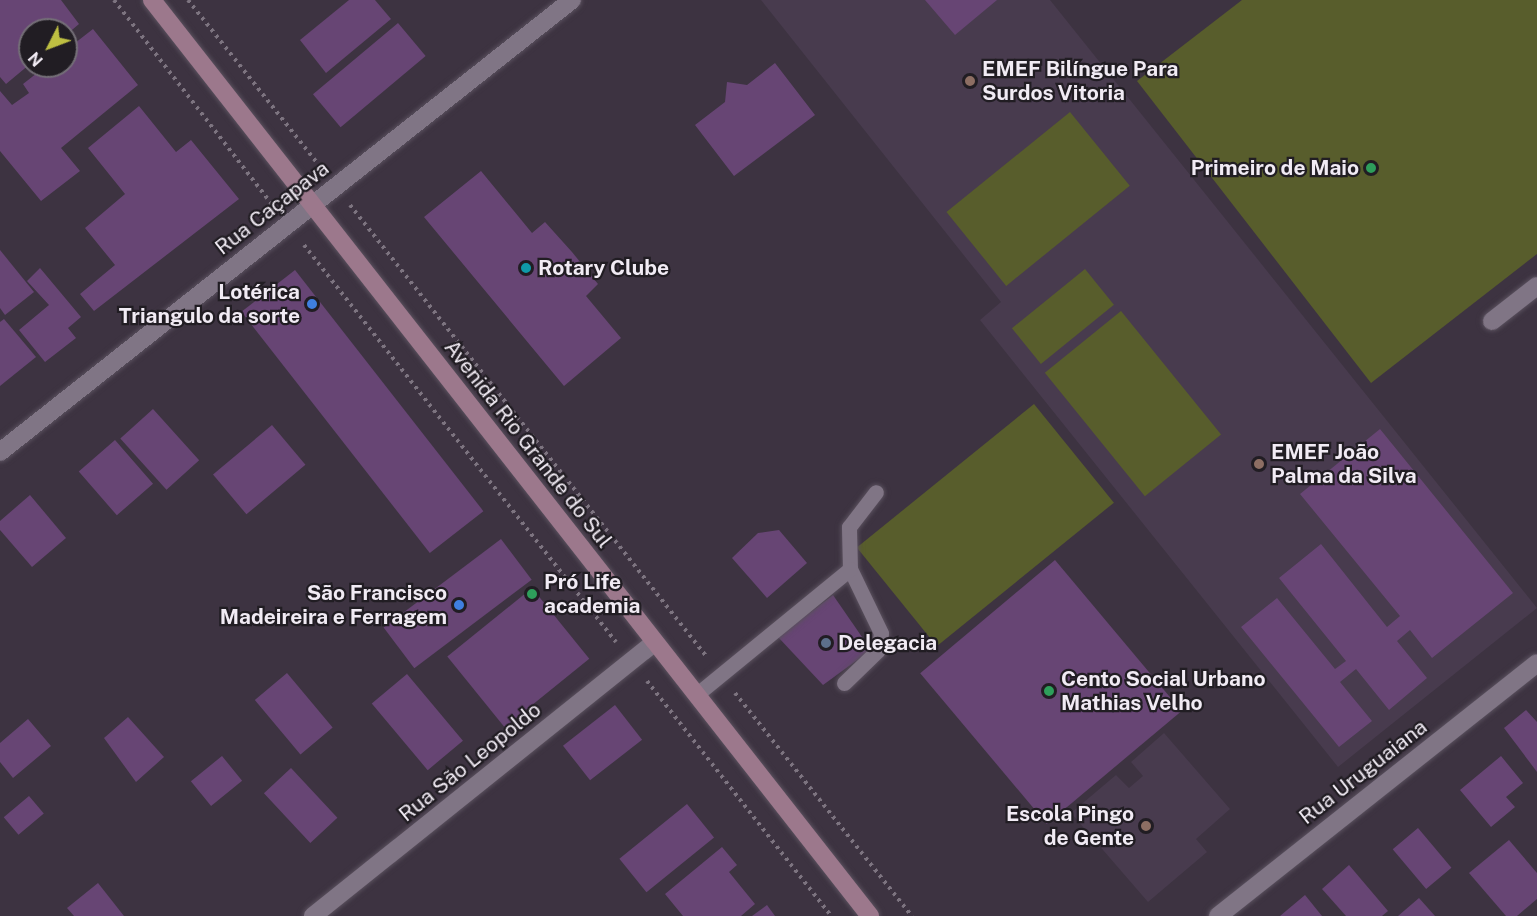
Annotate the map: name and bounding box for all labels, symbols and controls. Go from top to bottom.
north arrow [18,18,78,78]
text: N [24,48,47,70]
place label: EMEF Bilíngue Para Surdos Vitoria [982,56,1179,106]
marker: EMEF Bilíngue Para Surdos Vitoria [963,74,977,88]
place label: Primeiro de Maio [1190,155,1359,181]
street label: Rua Caçapava [210,156,334,260]
marker: Primeiro de Maio [1364,161,1378,175]
place label: Rotary Clube [538,255,669,281]
marker: Rotary Clube [519,261,533,275]
place label: Lotérica Triangulo da sorte [119,279,300,329]
marker: Lotérica Triangulo da sorte [305,297,319,311]
street label: Avenida Rio Grande do Sul [439,335,617,553]
place label: EMEF João Palma da Silva [1271,439,1417,489]
marker: EMEF João Palma da Silva [1252,457,1266,471]
place label: Pró Life academia [544,569,640,619]
place label: São Francisco Madeireira e Ferragem [220,580,447,630]
marker: Pró Life academia [525,587,539,601]
marker: São Francisco Madeireira e Ferragem [452,598,466,612]
place label: Delegacia [838,630,937,656]
marker: Delegacia [819,636,833,650]
place label: Cento Social Urbano Mathias Velho [1061,666,1266,716]
marker: Cento Social Urbano Mathias Velho [1042,684,1056,698]
street label: Rua São Leopoldo [394,697,546,827]
street label: Rua Uruguaiana [1294,714,1432,830]
place label: Escola Pingo de Gente [1006,801,1134,851]
marker: Escola Pingo de Gente [1139,819,1153,833]

